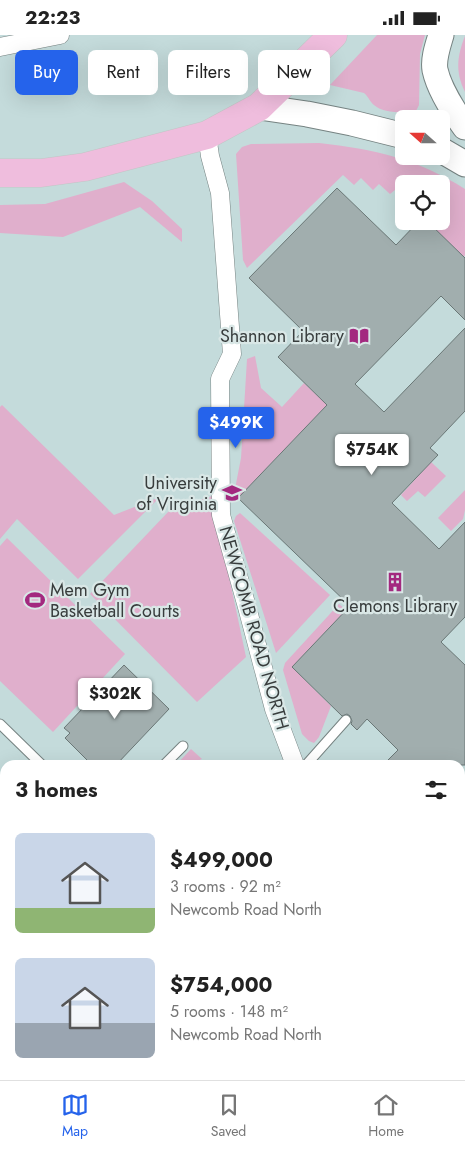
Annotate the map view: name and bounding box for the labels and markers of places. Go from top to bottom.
place label: Shannon Library [220,323,344,349]
library icon: Shannon Library [348,325,370,347]
pin: $499K [201,407,271,449]
pin: $754K [337,433,407,476]
place label: University of Virginia [136,470,217,517]
school or university icon: University of Virginia [221,482,243,504]
building icon: Clemons Library [384,571,406,593]
place label: Mem Gym Basketball Courts [50,577,179,624]
sports icon: Mem Gym Basketball Courts [24,589,46,611]
place label: Clemons Library [333,593,457,619]
pin: $302K [80,677,150,720]

